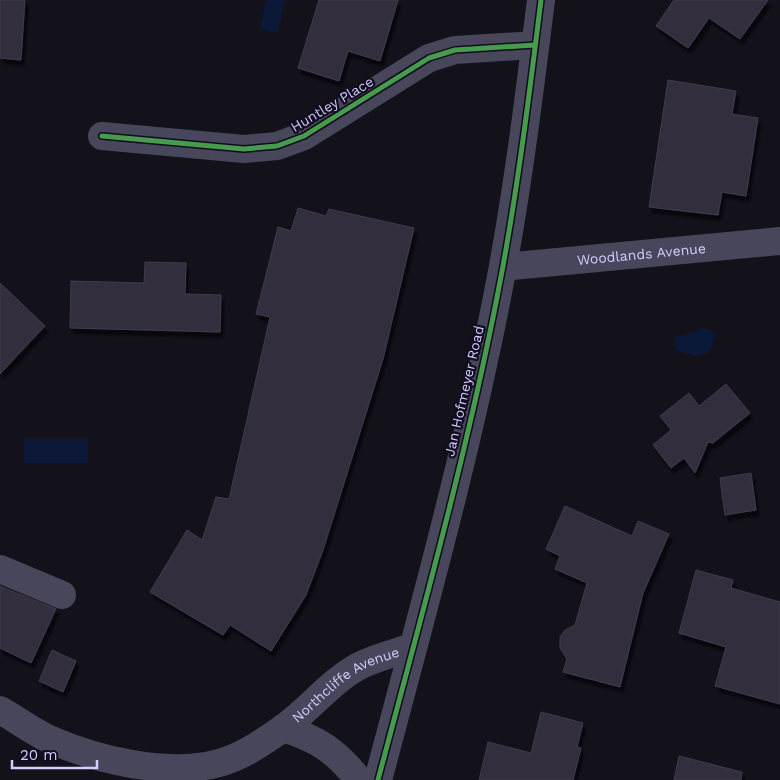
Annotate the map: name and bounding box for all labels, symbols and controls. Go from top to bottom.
street label: Huntley Place [288,73,376,135]
street label: Woodlands Avenue [576,240,707,268]
street label: Jan Hofmeyer Road [441,324,487,458]
street label: Northcliffe Avenue [289,644,401,726]
scale bar [12,738,98,770]
text: 20 m [20,746,58,764]

